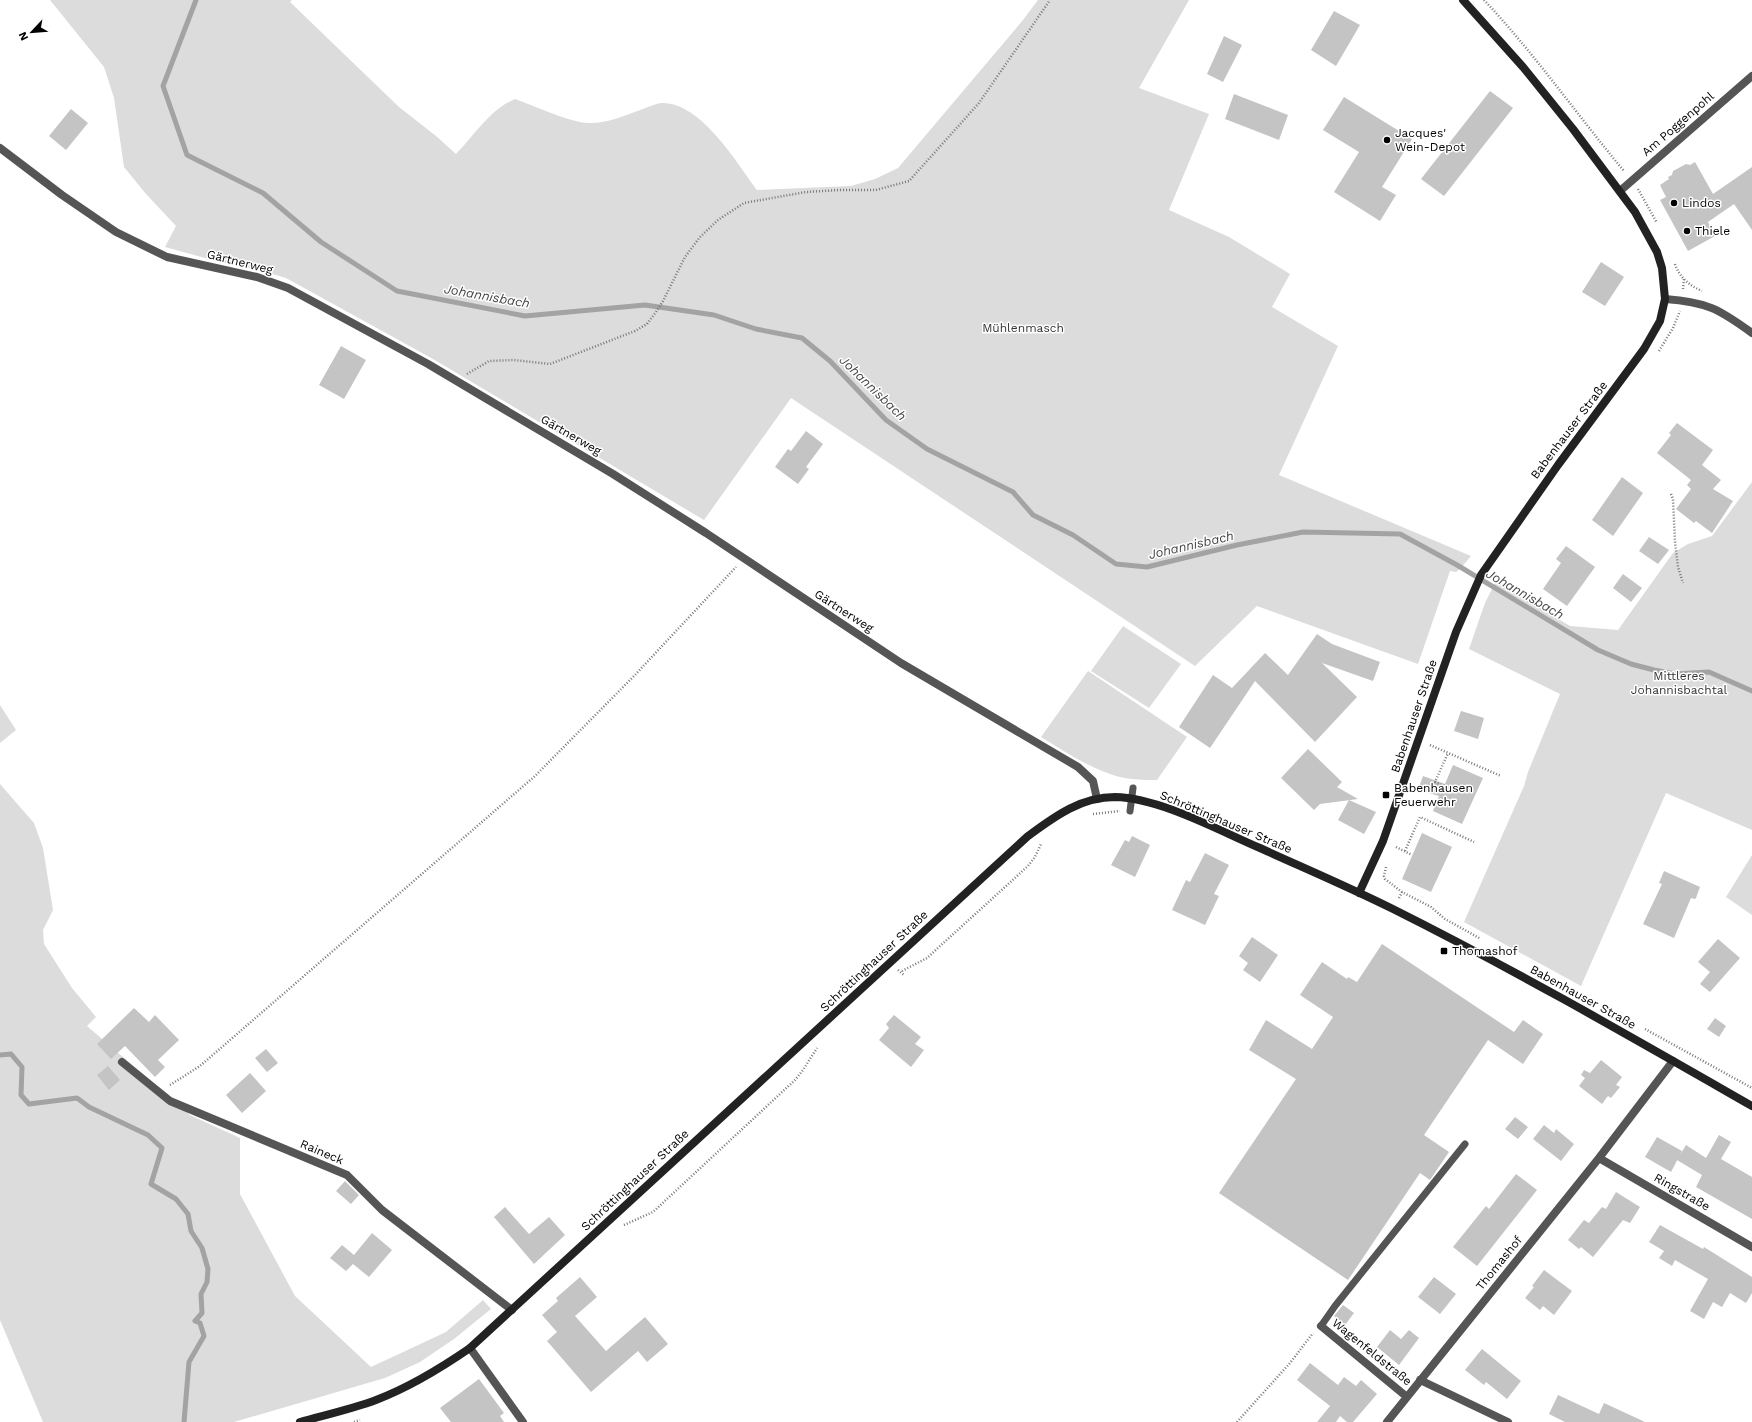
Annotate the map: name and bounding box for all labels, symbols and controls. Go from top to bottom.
north arrow [12,12,52,52]
text: N [16,30,31,43]
street label: Am Poggenpohl [1639,89,1717,159]
place label: Jacques' Wein-Depot [1395,126,1465,154]
marker: Jacques' Wein-Depot [1382,135,1392,145]
place label: Lindos [1682,196,1721,210]
marker: Lindos [1669,198,1679,208]
place label: Thiele [1695,224,1730,238]
marker: Thiele [1682,226,1692,236]
street label: Gärtnerweg [206,247,275,277]
water label: Johannisbach [443,281,531,311]
park label: Mühlenmasch [982,321,1064,335]
water label: Johannisbach [837,352,910,424]
street label: Babenhauser Straße [1528,378,1610,482]
street label: Gärtnerweg [538,412,604,458]
water label: Johannisbach [1147,528,1235,562]
water label: Johannisbach [1484,566,1567,622]
street label: Gärtnerweg [812,587,877,636]
street label: Babenhauser Straße [1388,658,1440,774]
park label: Mittleres Johannisbachtal [1631,669,1728,697]
place label: Babenhausen Feuerwehr [1394,781,1473,809]
street label: Schröttinghauser Straße [1158,788,1294,856]
marker: Babenhausen Feuerwehr [1381,790,1391,800]
street label: Schröttinghauser Straße [817,907,931,1015]
place label: Thomashof [1452,944,1518,958]
marker: Thomashof [1439,946,1449,956]
street label: Babenhauser Straße [1528,962,1638,1032]
street label: Schröttinghauser Straße [578,1126,692,1234]
street label: Raineck [298,1137,346,1167]
street label: Ringstraße [1652,1170,1712,1214]
street label: Thomashof [1473,1233,1525,1293]
street label: Wagenfeldstraße [1329,1316,1415,1388]

